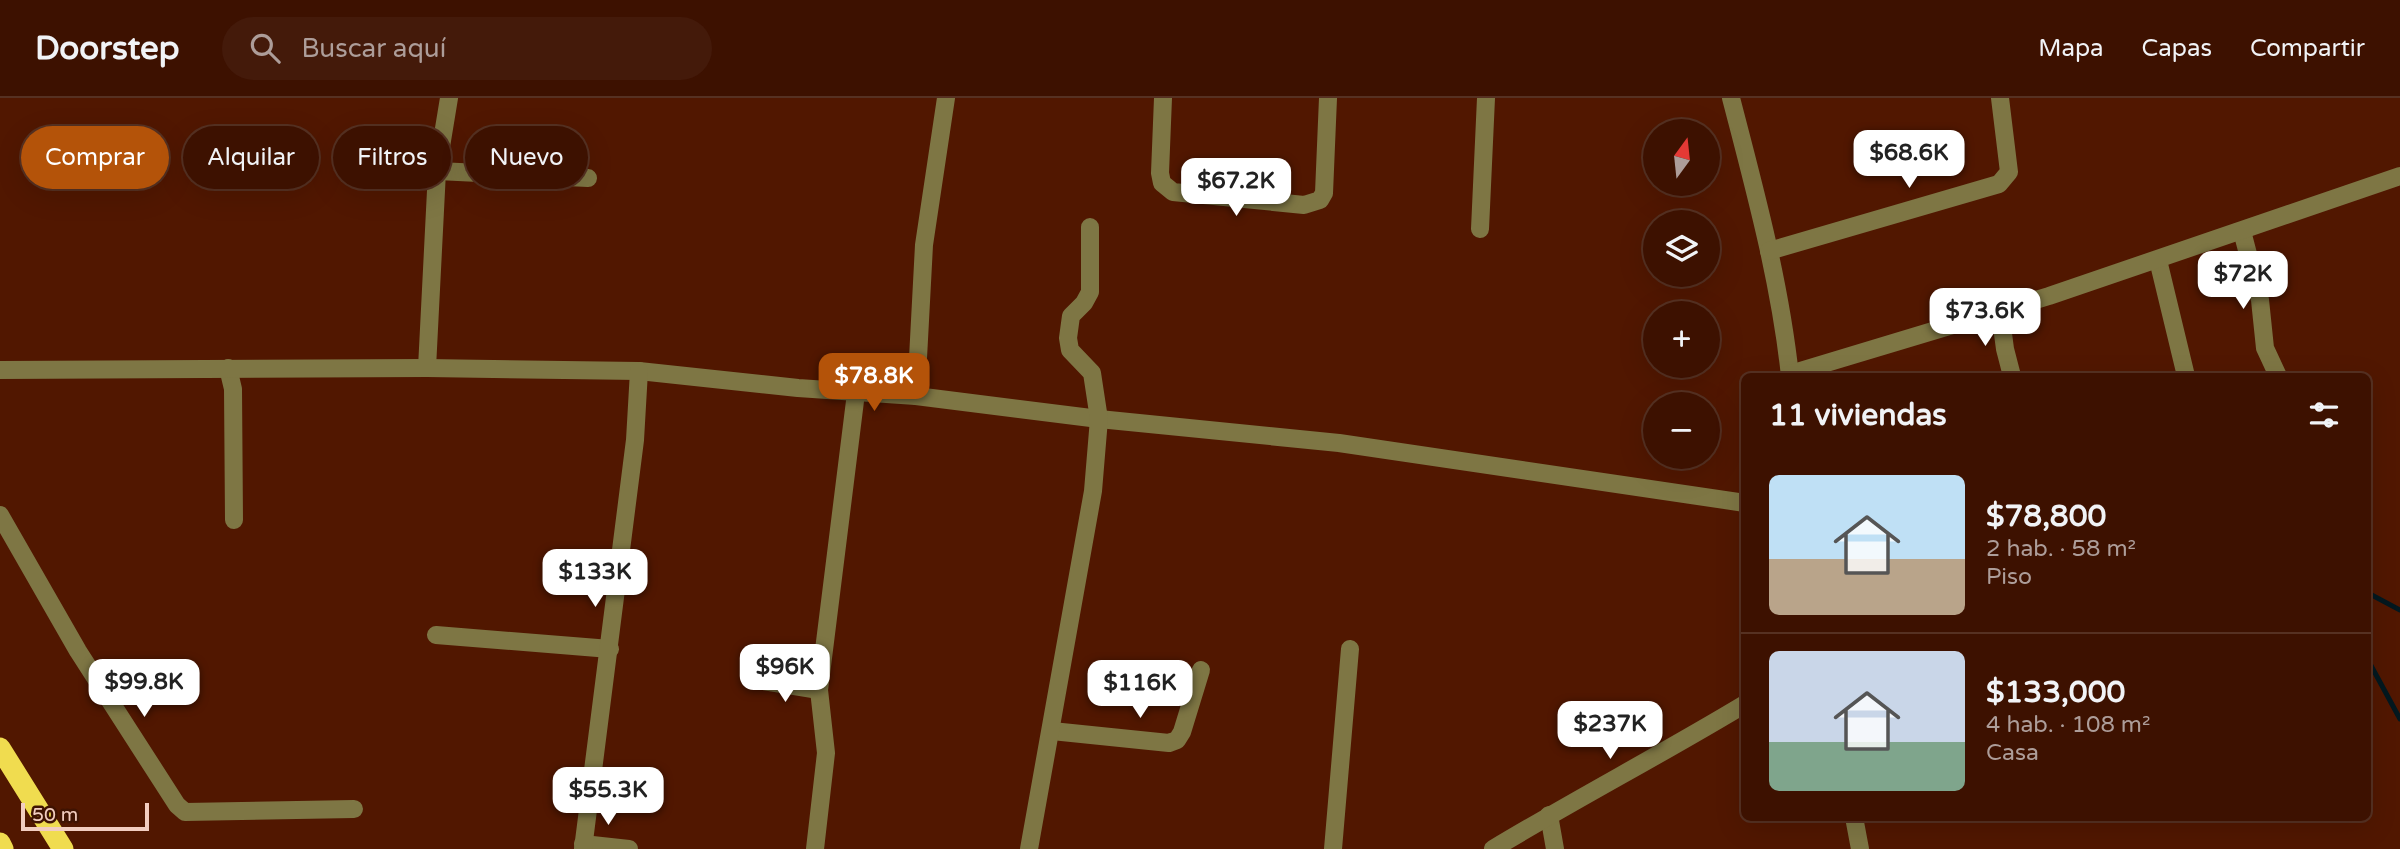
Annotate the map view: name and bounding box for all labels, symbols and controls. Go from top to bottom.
search box [222,17,712,80]
text: Doorstep [35,29,180,68]
icon: search [246,29,284,67]
text: Buscar aquí [302,33,446,64]
text: Mapa [2038,34,2104,63]
text: Capas [2142,34,2212,63]
text: Compartir [2250,34,2365,63]
north arrow [1643,119,1720,196]
map controls [1643,119,1720,469]
chip: Comprar [21,126,169,189]
chip: Alquilar [183,126,319,189]
chip: Filtros [333,126,451,189]
chip: Nuevo [465,126,588,189]
pin: $68.6K [1852,130,1966,190]
text: $68.6K [1870,139,1948,167]
pin: $67.2K [1179,158,1293,218]
text: $67.2K [1197,167,1275,195]
button: layers [1643,210,1720,287]
pin: $72K [2202,252,2284,311]
text: $72K [2214,260,2272,288]
pin: $73.6K [1928,288,2042,348]
text: $73.6K [1946,297,2024,325]
button: + [1643,301,1720,378]
pin: $78.8K [817,354,931,413]
text: $78.8K [835,362,913,390]
button: − [1643,392,1720,469]
icon: filters [2305,396,2343,434]
text: 11 viviendas [1769,397,1947,434]
text: $78,800 [1986,498,2106,535]
icon: home [1825,503,1909,587]
text: 2 hab. · 58 m² [1986,535,2136,563]
pin: $133K [546,550,644,609]
text: $133K [559,558,631,586]
text: Piso [1986,563,2032,591]
pin: $96K [744,644,826,704]
text: $96K [756,653,814,681]
pin: $99.8K [87,660,201,719]
pin: $116K [1091,660,1189,720]
text: $99.8K [105,668,183,696]
text: $116K [1104,669,1176,697]
text: $133,000 [1986,674,2125,711]
icon: home [1825,679,1909,763]
pin: $237K [1561,702,1659,761]
text: $237K [1574,710,1646,738]
text: 4 hab. · 108 m² [1986,711,2151,739]
text: Casa [1986,739,2039,767]
pin: $55.3K [551,768,665,827]
text: $55.3K [569,776,647,804]
scale bar [21,800,149,832]
text: 50 m [32,804,78,826]

